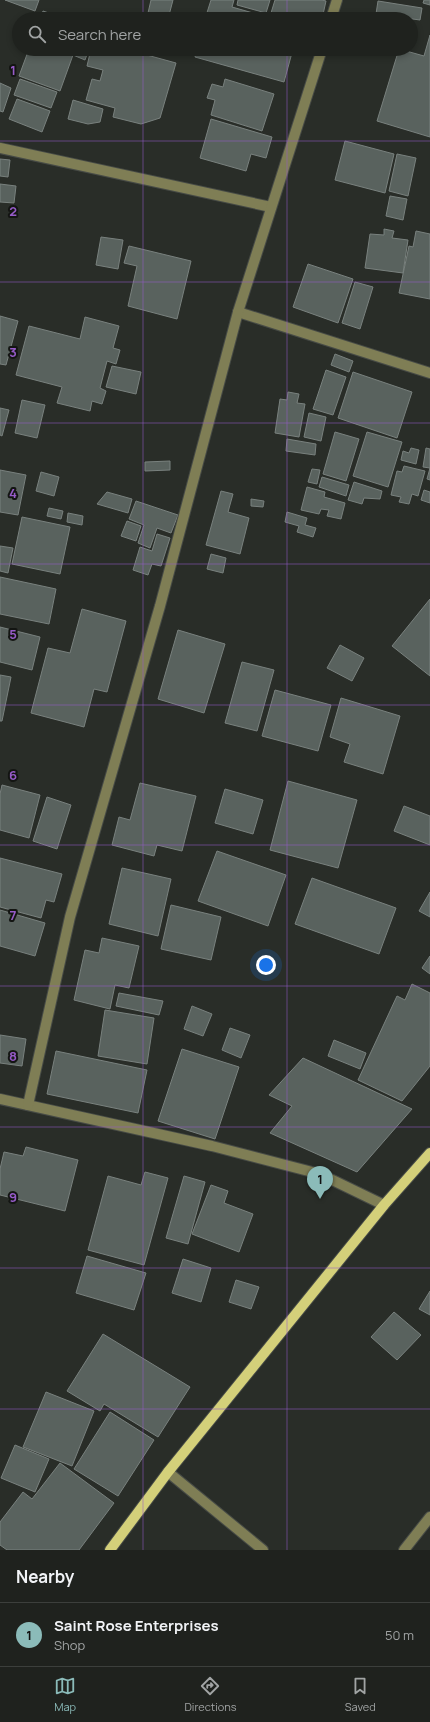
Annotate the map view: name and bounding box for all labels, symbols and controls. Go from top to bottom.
search box [12,12,418,56]
icon: search [26,23,48,45]
text: Search here [58,24,141,45]
text: 1 [10,61,16,79]
text: 2 [9,202,17,220]
text: 3 [9,343,17,361]
text: 4 [9,484,17,502]
text: 5 [9,625,17,643]
text: 6 [9,766,17,784]
text: 7 [10,906,17,924]
your location [256,955,276,975]
text: 8 [9,1047,17,1065]
pin: 1 [307,1166,333,1199]
text: 9 [9,1188,17,1206]
text: Nearby [16,1565,74,1588]
text: Saint Rose Enterprises [54,1615,219,1636]
text: 1 [26,1626,32,1644]
text: 50 m [385,1626,414,1644]
text: Shop [54,1636,85,1654]
tab: Map [54,1675,76,1714]
tab: Directions [184,1675,237,1714]
tab: Saved [345,1675,376,1714]

